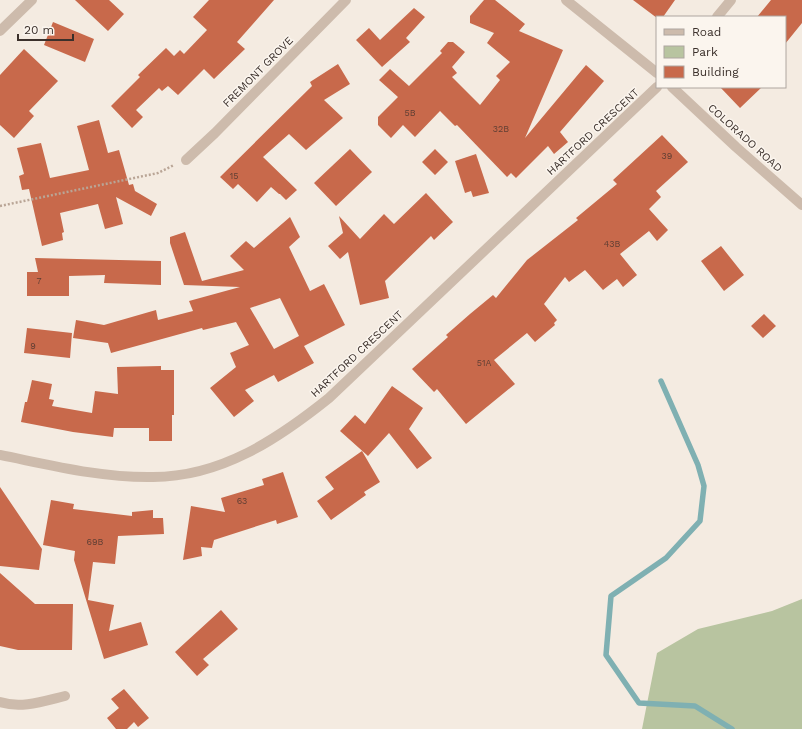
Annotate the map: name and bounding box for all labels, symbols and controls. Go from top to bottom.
scale bar [18,16,73,42]
legend [656,16,786,88]
text: 20 m [24,23,54,37]
text: Road [692,25,721,39]
street label: FREMONT GROVE [220,34,296,110]
text: Park [692,45,718,59]
text: Building [692,65,739,79]
street label: HARTFORD CRESCENT [544,86,642,178]
street label: COLORADO ROAD [705,101,785,175]
house number: 5B [404,108,416,118]
house number: 32B [493,124,509,134]
house number: 39 [662,151,672,161]
house number: 15 [230,171,238,181]
house number: 43B [604,239,620,249]
house number: 7 [36,276,42,286]
street label: HARTFORD CRESCENT [308,308,406,400]
house number: 9 [30,341,36,351]
house number: 51A [477,358,491,368]
house number: 63 [237,496,247,506]
house number: 69B [87,537,104,547]

